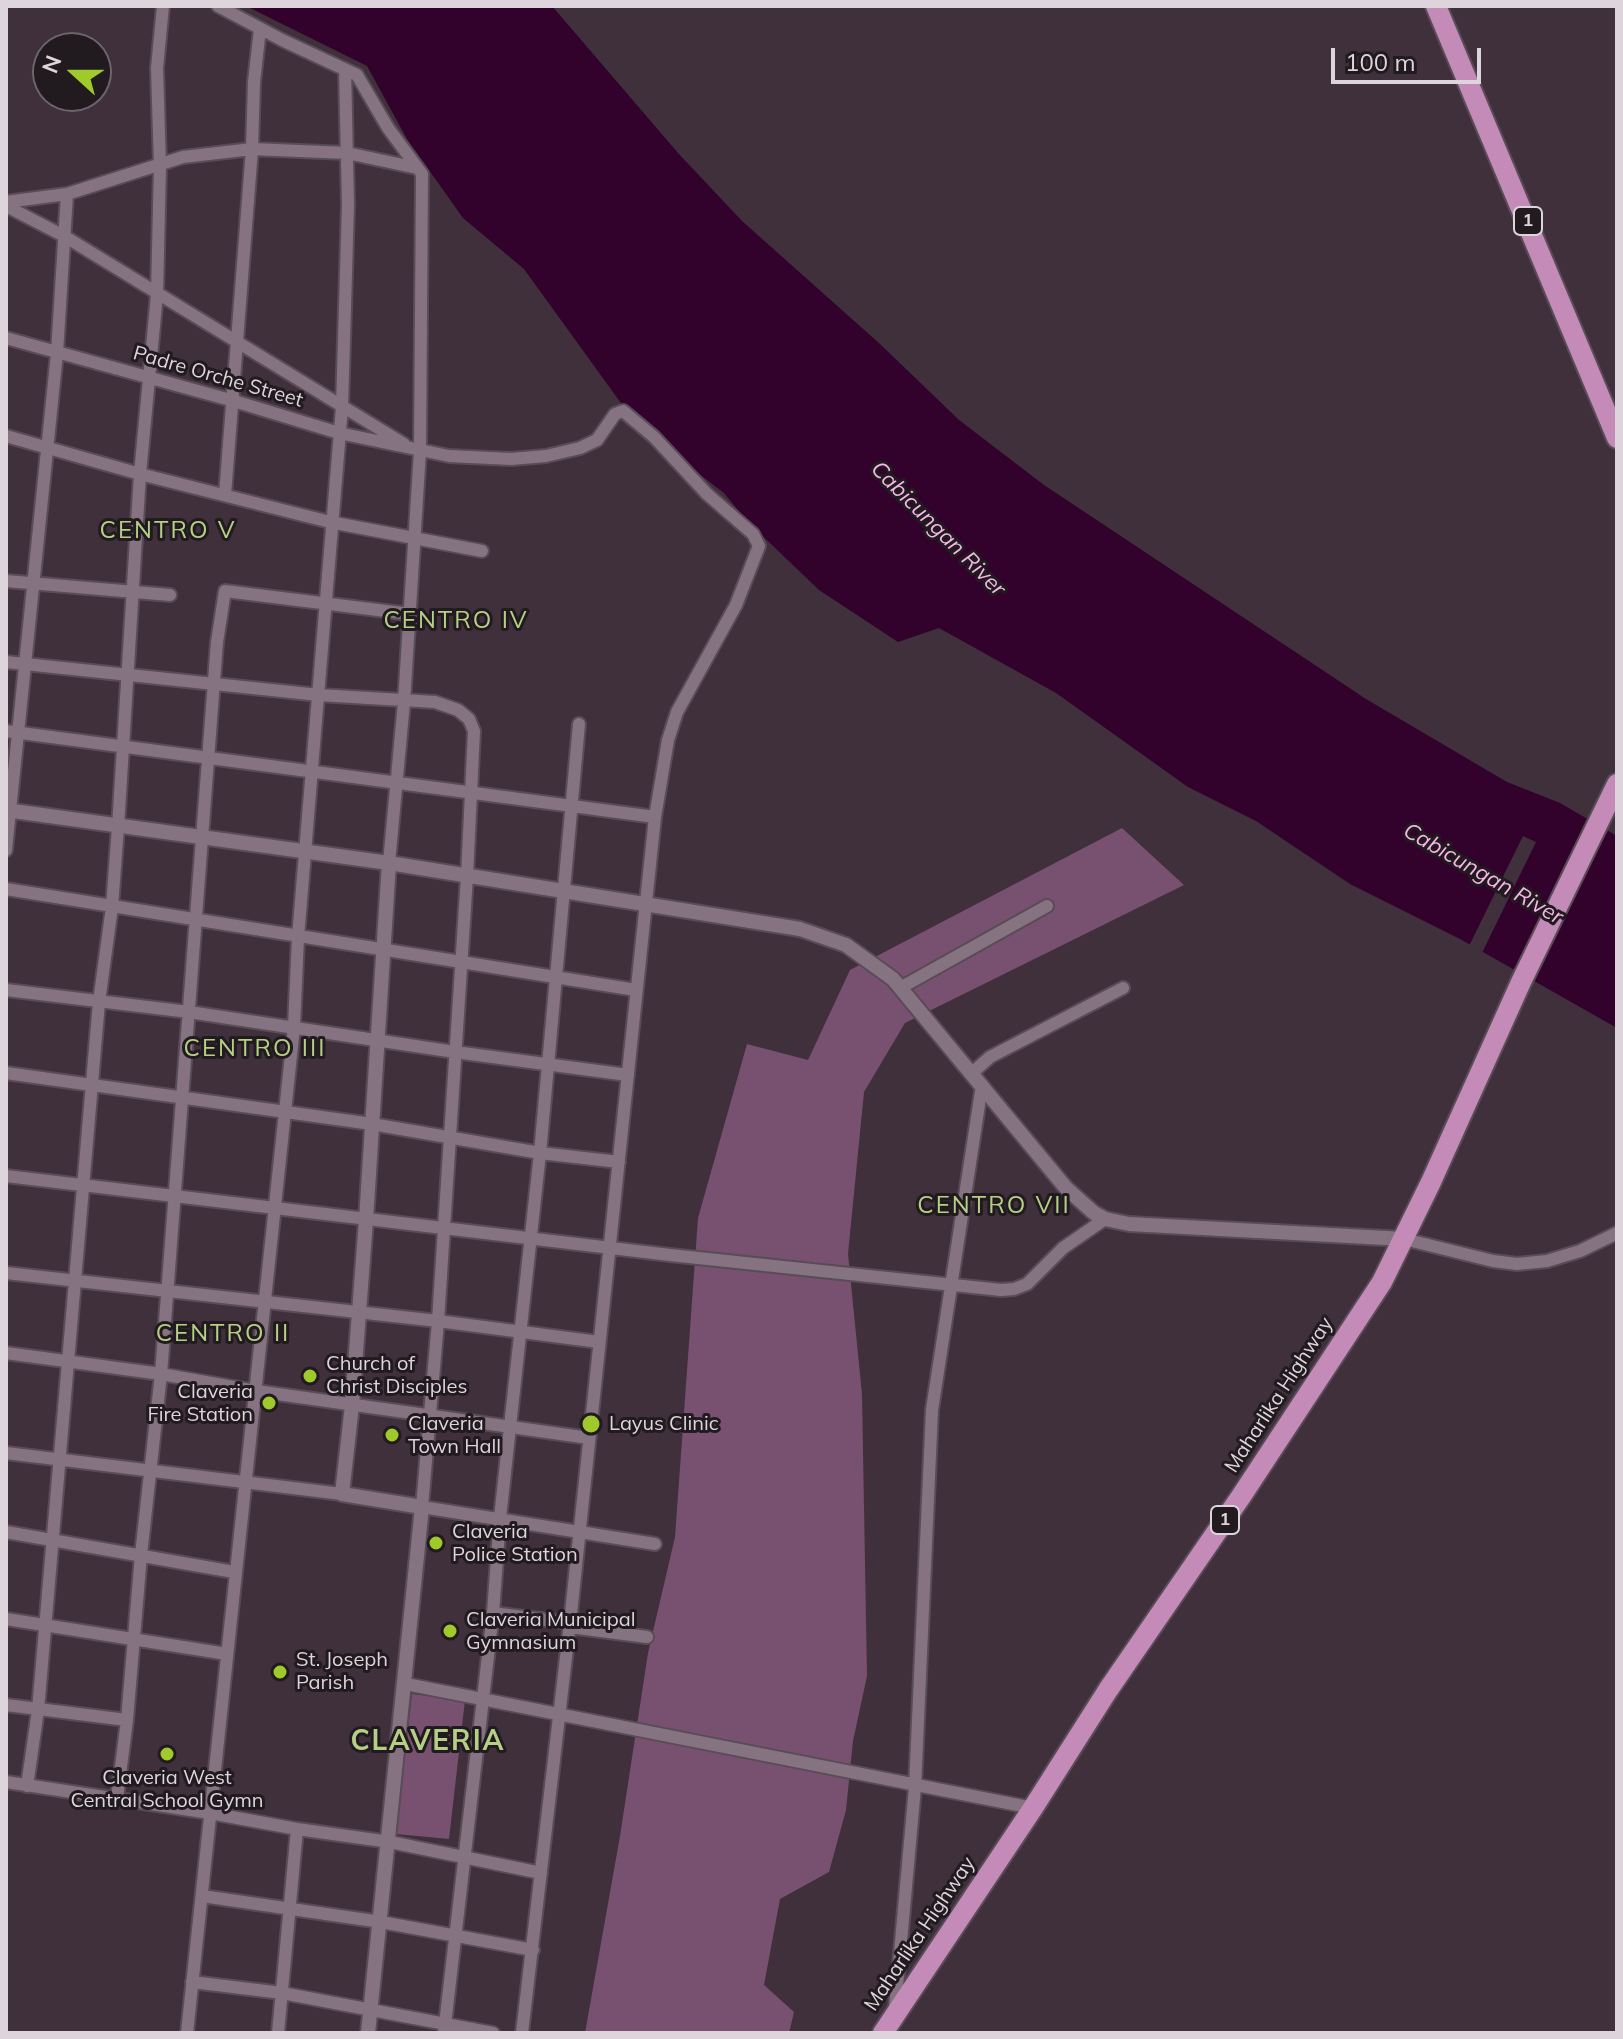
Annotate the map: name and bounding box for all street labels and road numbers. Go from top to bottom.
road number: 1 [1514,207,1542,235]
street label: Padre Orche Street [130,341,306,413]
street label: Maharlika Highway [1220,1313,1338,1477]
road number: 1 [1211,1506,1239,1534]
street label: Maharlika Highway [860,1852,980,2016]

